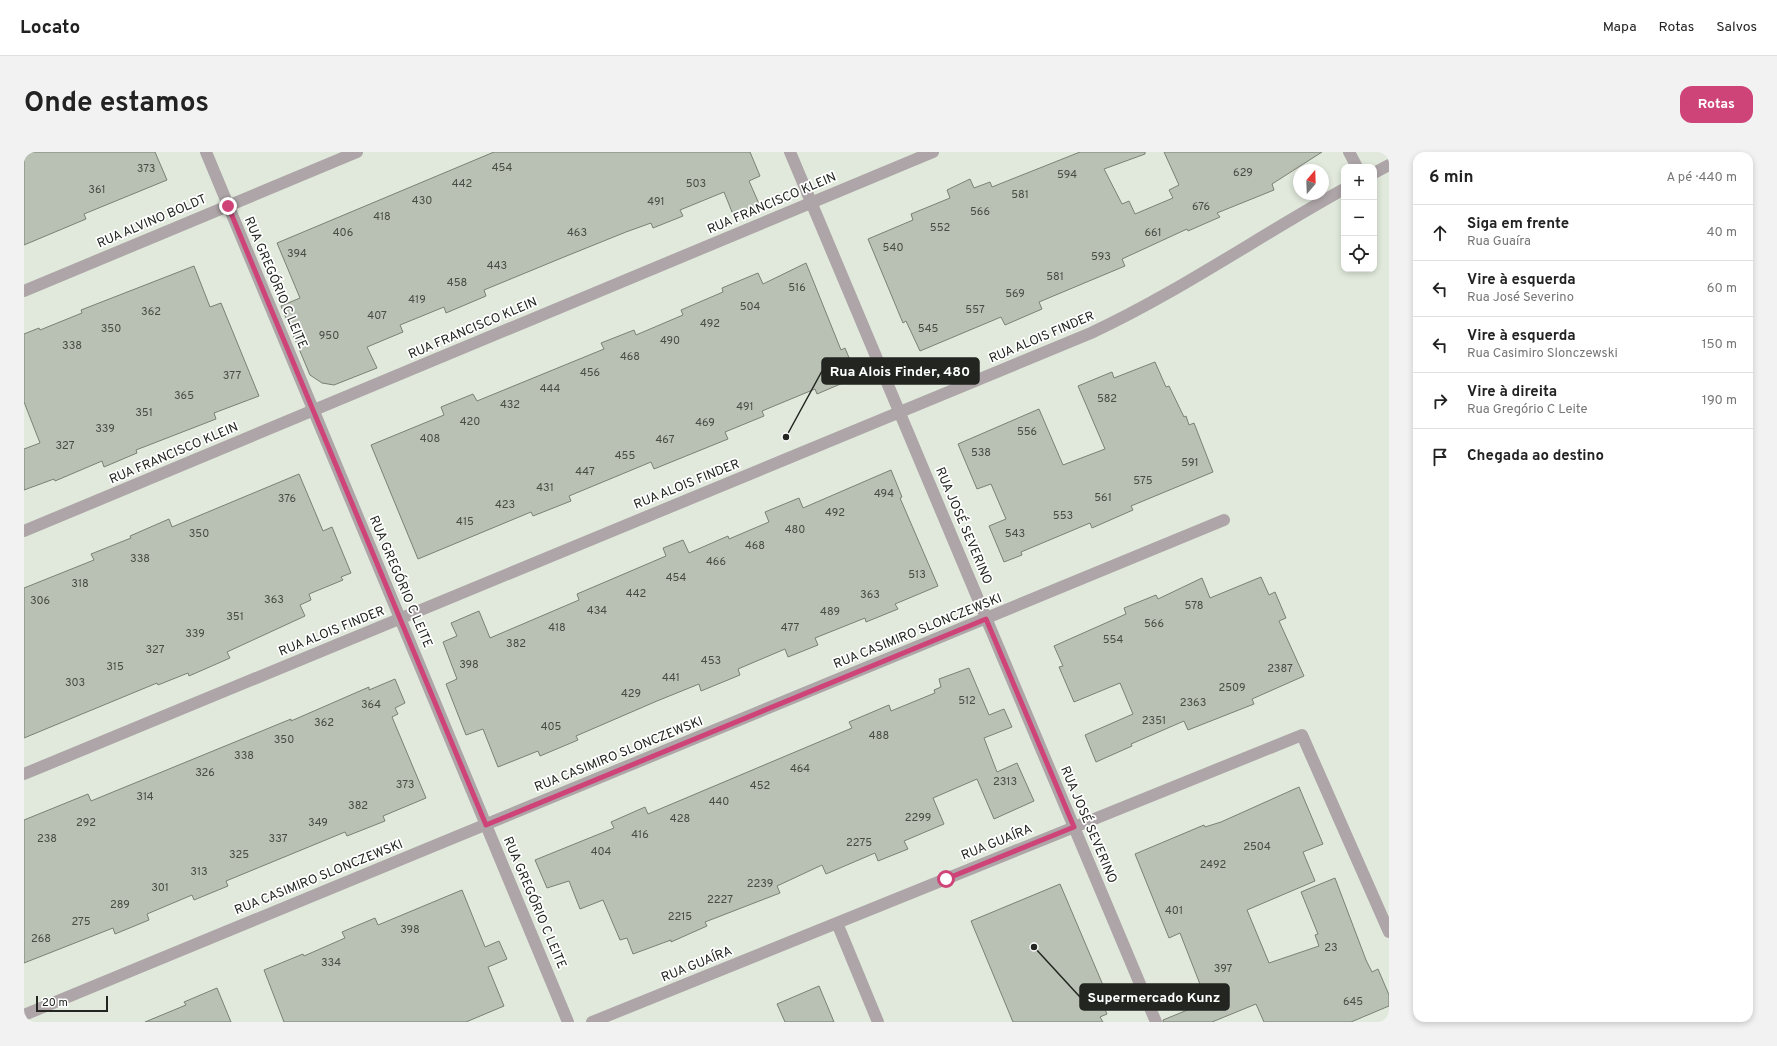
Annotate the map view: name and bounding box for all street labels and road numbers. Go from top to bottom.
street label: RUA FRANCISCO KLEIN [705,170,839,238]
street label: RUA ALVINO BOLDT [95,192,209,252]
street label: RUA GREGÓRIO C LEITE [240,214,312,351]
street label: RUA FRANCISCO KLEIN [406,295,540,363]
street label: RUA ALOIS FINDER [987,309,1097,367]
street label: RUA FRANCISCO KLEIN [107,420,241,488]
street label: RUA ALOIS FINDER [632,456,742,514]
street label: RUA JOSÉ SEVERINO [931,464,997,587]
street label: RUA GREGÓRIO C LEITE [365,513,437,650]
street label: RUA CASIMIRO SLONCZEWSKI [831,591,1005,673]
street label: RUA ALOIS FINDER [277,603,387,661]
street label: RUA CASIMIRO SLONCZEWSKI [532,714,706,796]
street label: RUA JOSÉ SEVERINO [1056,763,1122,886]
street label: RUA GUAÍRA [958,820,1035,864]
street label: RUA GREGÓRIO C LEITE [499,834,571,971]
street label: RUA CASIMIRO SLONCZEWSKI [232,837,406,919]
street label: RUA GUAÍRA [658,942,735,986]

